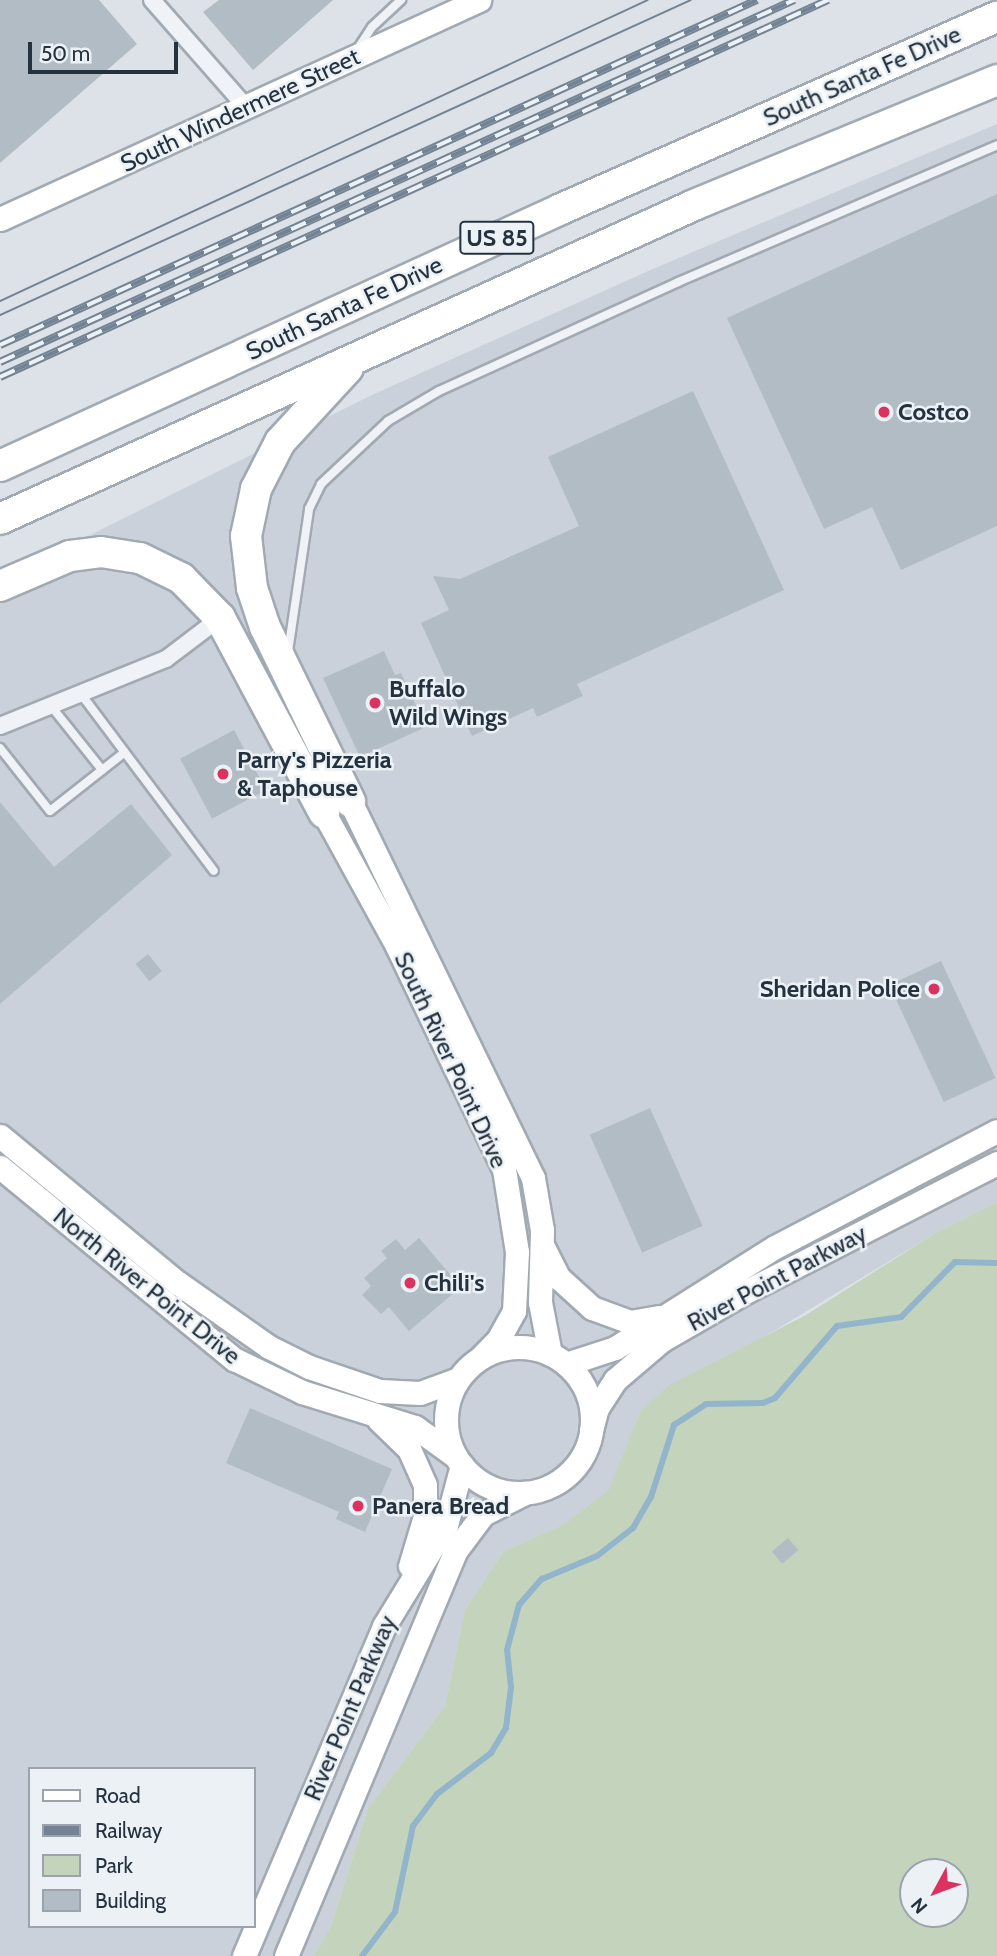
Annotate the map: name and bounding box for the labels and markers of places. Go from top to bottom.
place label: Costco [898,398,969,426]
marker: Costco [876,404,892,420]
place label: Buffalo Wild Wings [389,675,507,731]
marker: Buffalo Wild Wings [367,695,383,711]
place label: Parry's Pizzeria & Taphouse [237,746,392,802]
marker: Parry's Pizzeria & Taphouse [215,766,231,782]
place label: Sheridan Police [760,975,920,1003]
marker: Sheridan Police [926,981,942,997]
place label: Chili's [424,1269,484,1297]
marker: Chili's [402,1275,418,1291]
place label: Panera Bread [372,1492,509,1520]
marker: Panera Bread [350,1498,366,1514]

